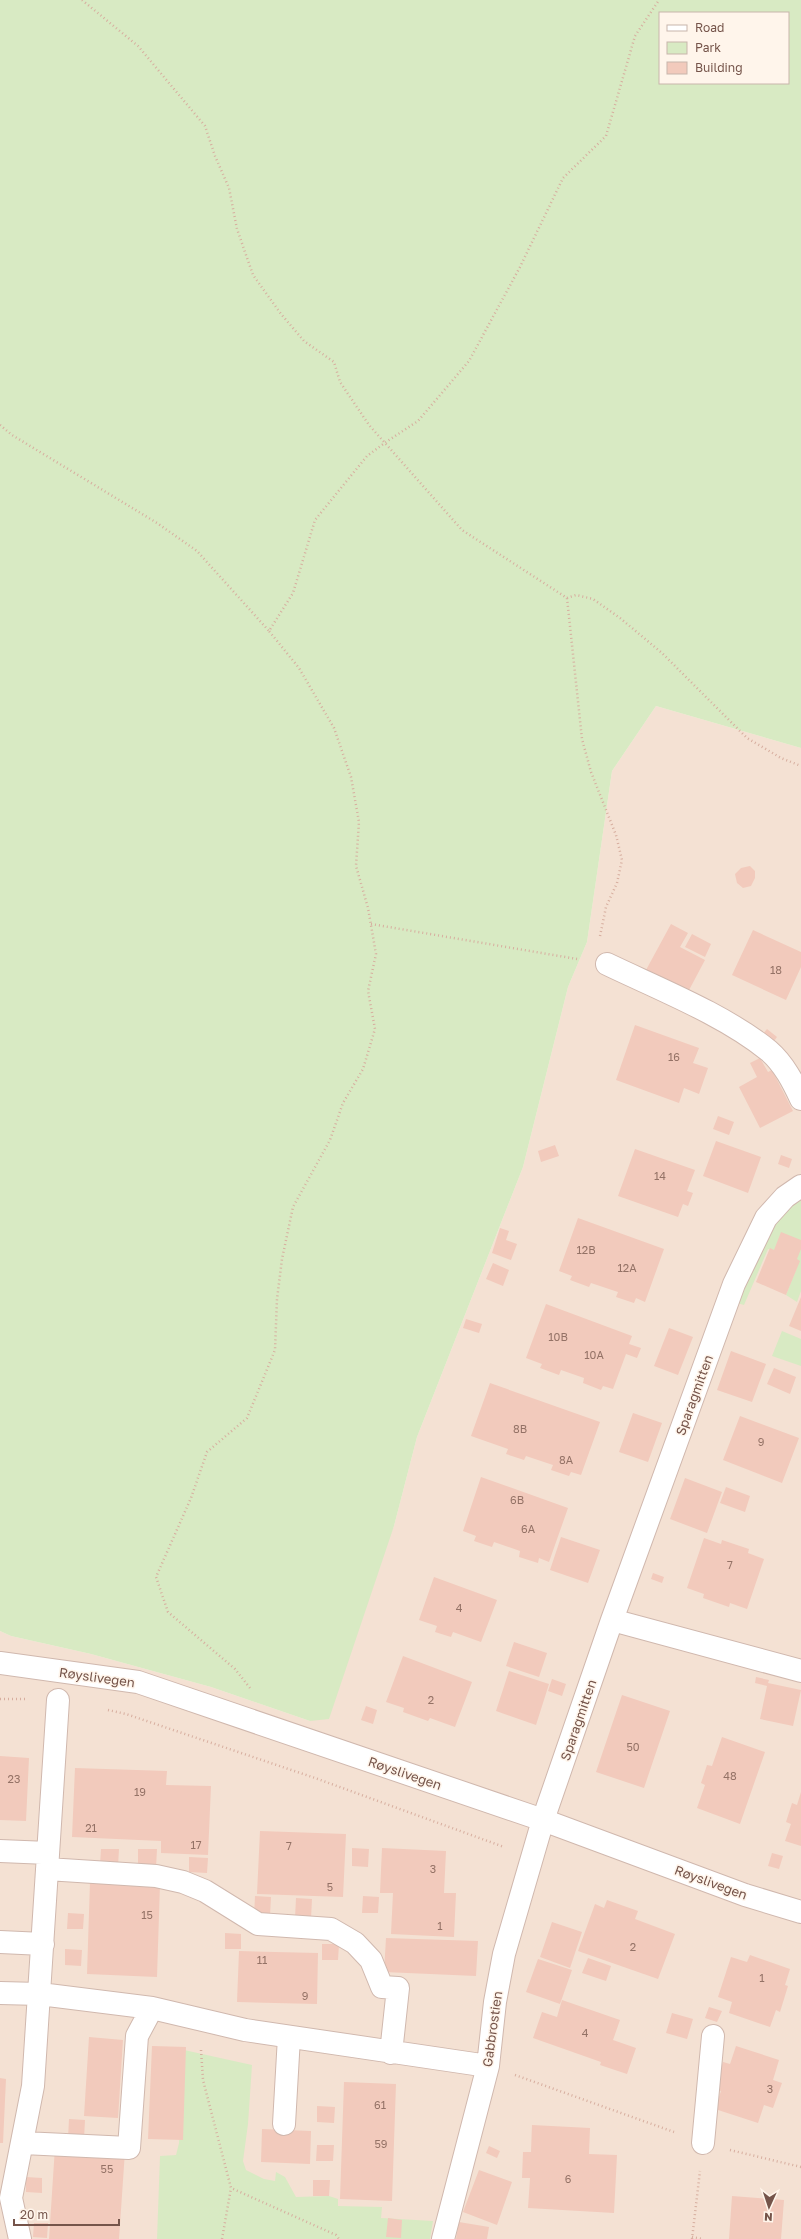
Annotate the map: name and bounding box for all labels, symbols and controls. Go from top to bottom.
legend [659,12,789,84]
text: Road [695,20,724,35]
text: Park [695,40,721,55]
text: Building [695,60,743,75]
house number: 18 [770,963,782,976]
house number: 16 [668,1050,680,1063]
house number: 14 [654,1169,666,1182]
house number: 12B [576,1243,596,1256]
house number: 12A [617,1261,637,1274]
house number: 10B [548,1330,568,1343]
house number: 10A [584,1348,604,1361]
street label: Sparagmitten [672,1352,716,1438]
house number: 8B [513,1422,527,1435]
house number: 9 [758,1435,764,1448]
house number: 8A [559,1453,574,1466]
house number: 6B [510,1493,524,1506]
house number: 6A [521,1522,536,1535]
house number: 7 [727,1558,733,1571]
house number: 4 [456,1601,463,1614]
street label: Røyslivegen [58,1664,136,1690]
street label: Sparagmitten [557,1677,599,1763]
house number: 2 [428,1693,434,1706]
house number: 50 [626,1740,640,1753]
street label: Røyslivegen [366,1753,444,1793]
house number: 48 [723,1769,737,1782]
house number: 23 [8,1772,20,1785]
house number: 19 [134,1785,146,1798]
house number: 21 [85,1821,97,1834]
house number: 17 [190,1838,202,1851]
house number: 7 [286,1839,292,1852]
street label: Røyslivegen [672,1861,750,1903]
house number: 3 [430,1862,436,1875]
house number: 5 [327,1880,333,1893]
house number: 15 [141,1908,153,1921]
house number: 1 [437,1919,443,1932]
house number: 2 [630,1940,636,1953]
house number: 11 [257,1953,267,1966]
house number: 1 [759,1971,765,1984]
house number: 9 [302,1989,308,2002]
street label: Gabbrostien [479,1990,505,2068]
house number: 4 [582,2026,589,2039]
house number: 3 [767,2082,773,2095]
house number: 61 [374,2098,386,2111]
house number: 59 [374,2137,388,2150]
house number: 55 [101,2162,113,2175]
house number: 6 [565,2172,572,2185]
north arrow [749,2187,789,2227]
scale bar [14,2201,119,2227]
text: 20 m [20,2207,48,2222]
text: N [764,2211,773,2224]

